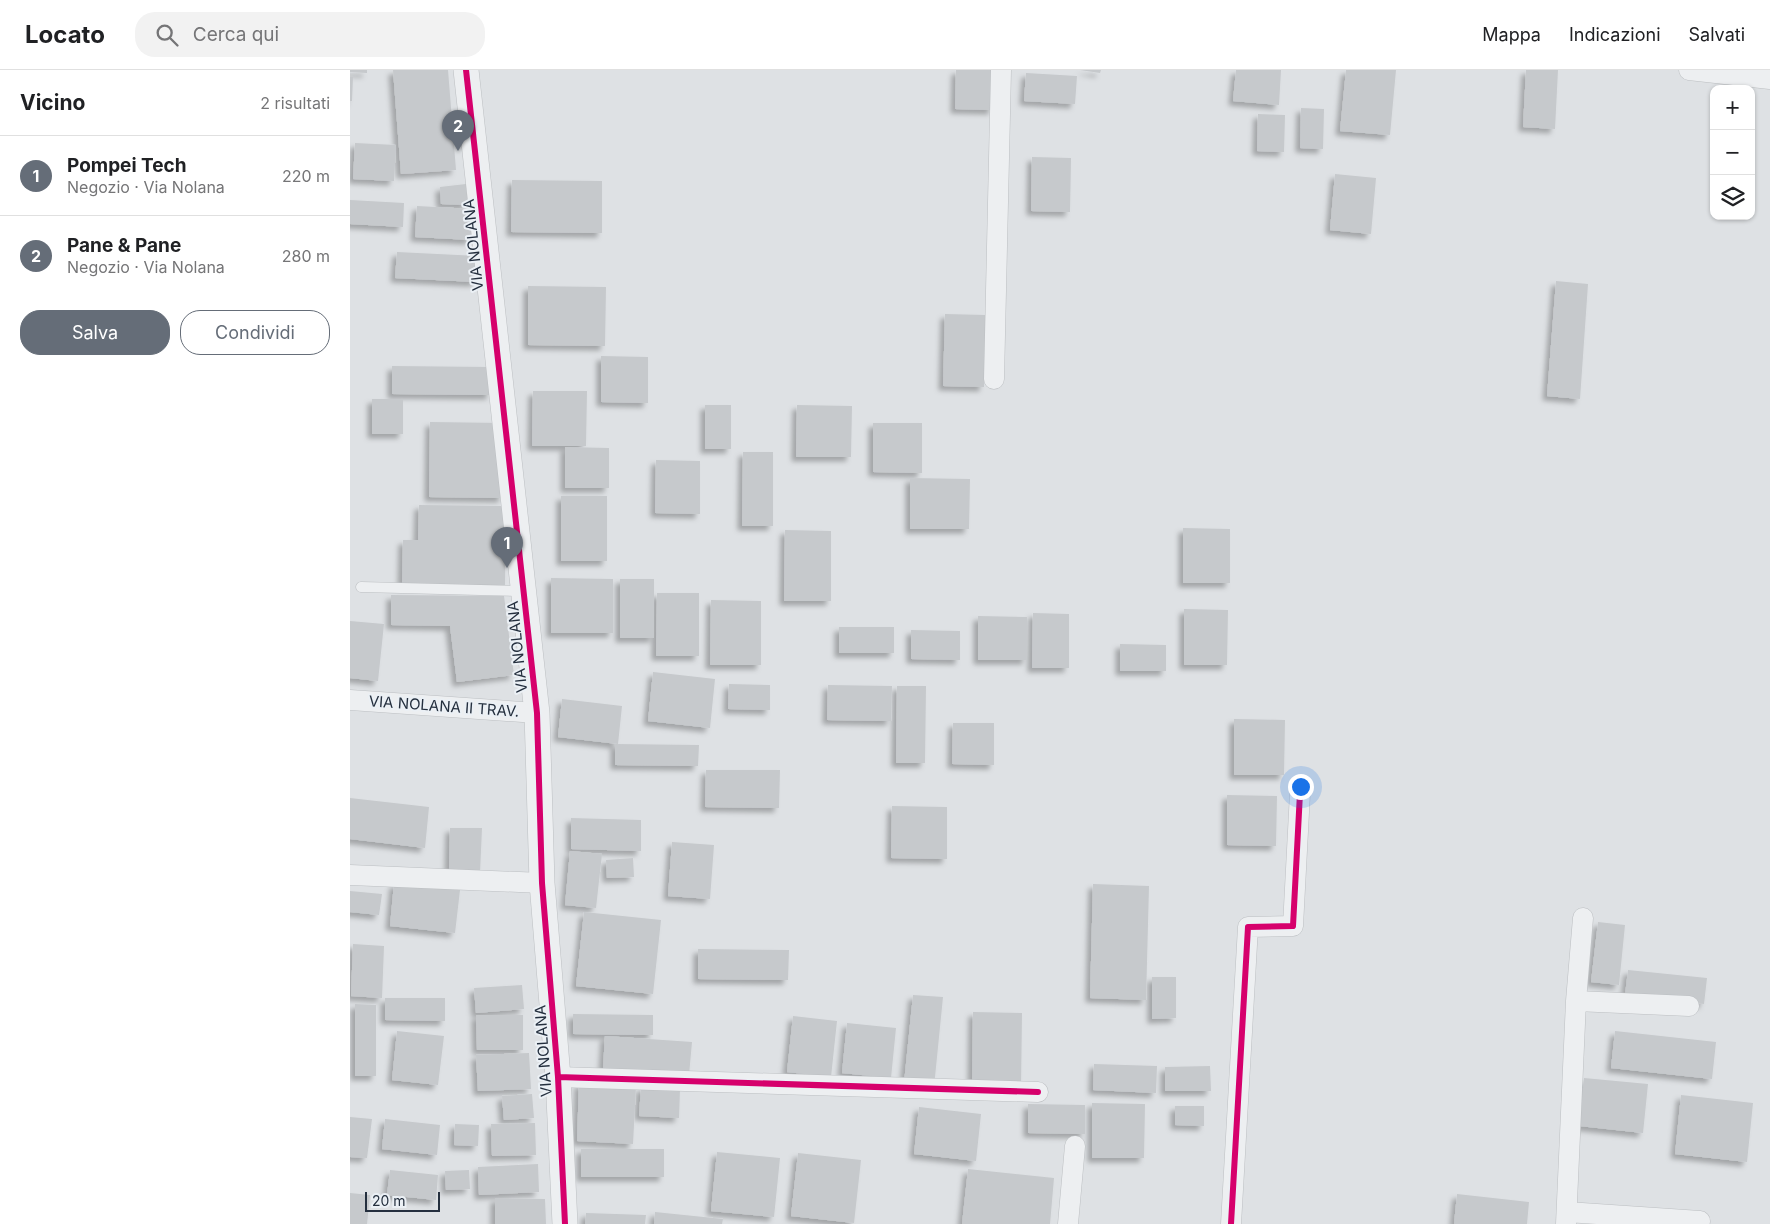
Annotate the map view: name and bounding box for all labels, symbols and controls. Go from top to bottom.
search box [135,12,485,57]
text: Locato [25,20,105,49]
icon: search [153,21,181,49]
text: Cerca qui [193,23,279,46]
text: Mappa [1482,24,1541,45]
text: Indicazioni [1569,24,1661,45]
text: Salvati [1689,24,1745,45]
map controls [1710,85,1755,220]
button: + [1710,85,1755,130]
text: Vicino [20,90,85,115]
text: 2 risultati [260,93,330,113]
pin: 2 [442,110,474,151]
button: − [1710,130,1755,175]
text: Pompei Tech [67,154,187,177]
text: 1 [33,166,39,186]
text: 220 m [282,166,330,186]
button: layers [1710,175,1755,220]
text: Negozio · Via Nolana [67,177,225,197]
street label: VIA NOLANA [459,198,487,292]
text: Pane & Pane [67,234,181,257]
text: 2 [31,246,41,266]
text: 280 m [282,246,330,266]
text: Negozio · Via Nolana [67,257,225,277]
button: Salva [20,310,170,355]
button: Condividi [180,310,330,355]
pin: 1 [491,527,523,568]
street label: VIA NOLANA [503,600,531,694]
street label: VIA NOLANA II TRAV. [368,691,520,721]
your location [1288,774,1314,800]
street label: VIA NOLANA [530,1004,556,1098]
scale bar [365,1189,440,1212]
text: 20 m [372,1192,406,1209]

